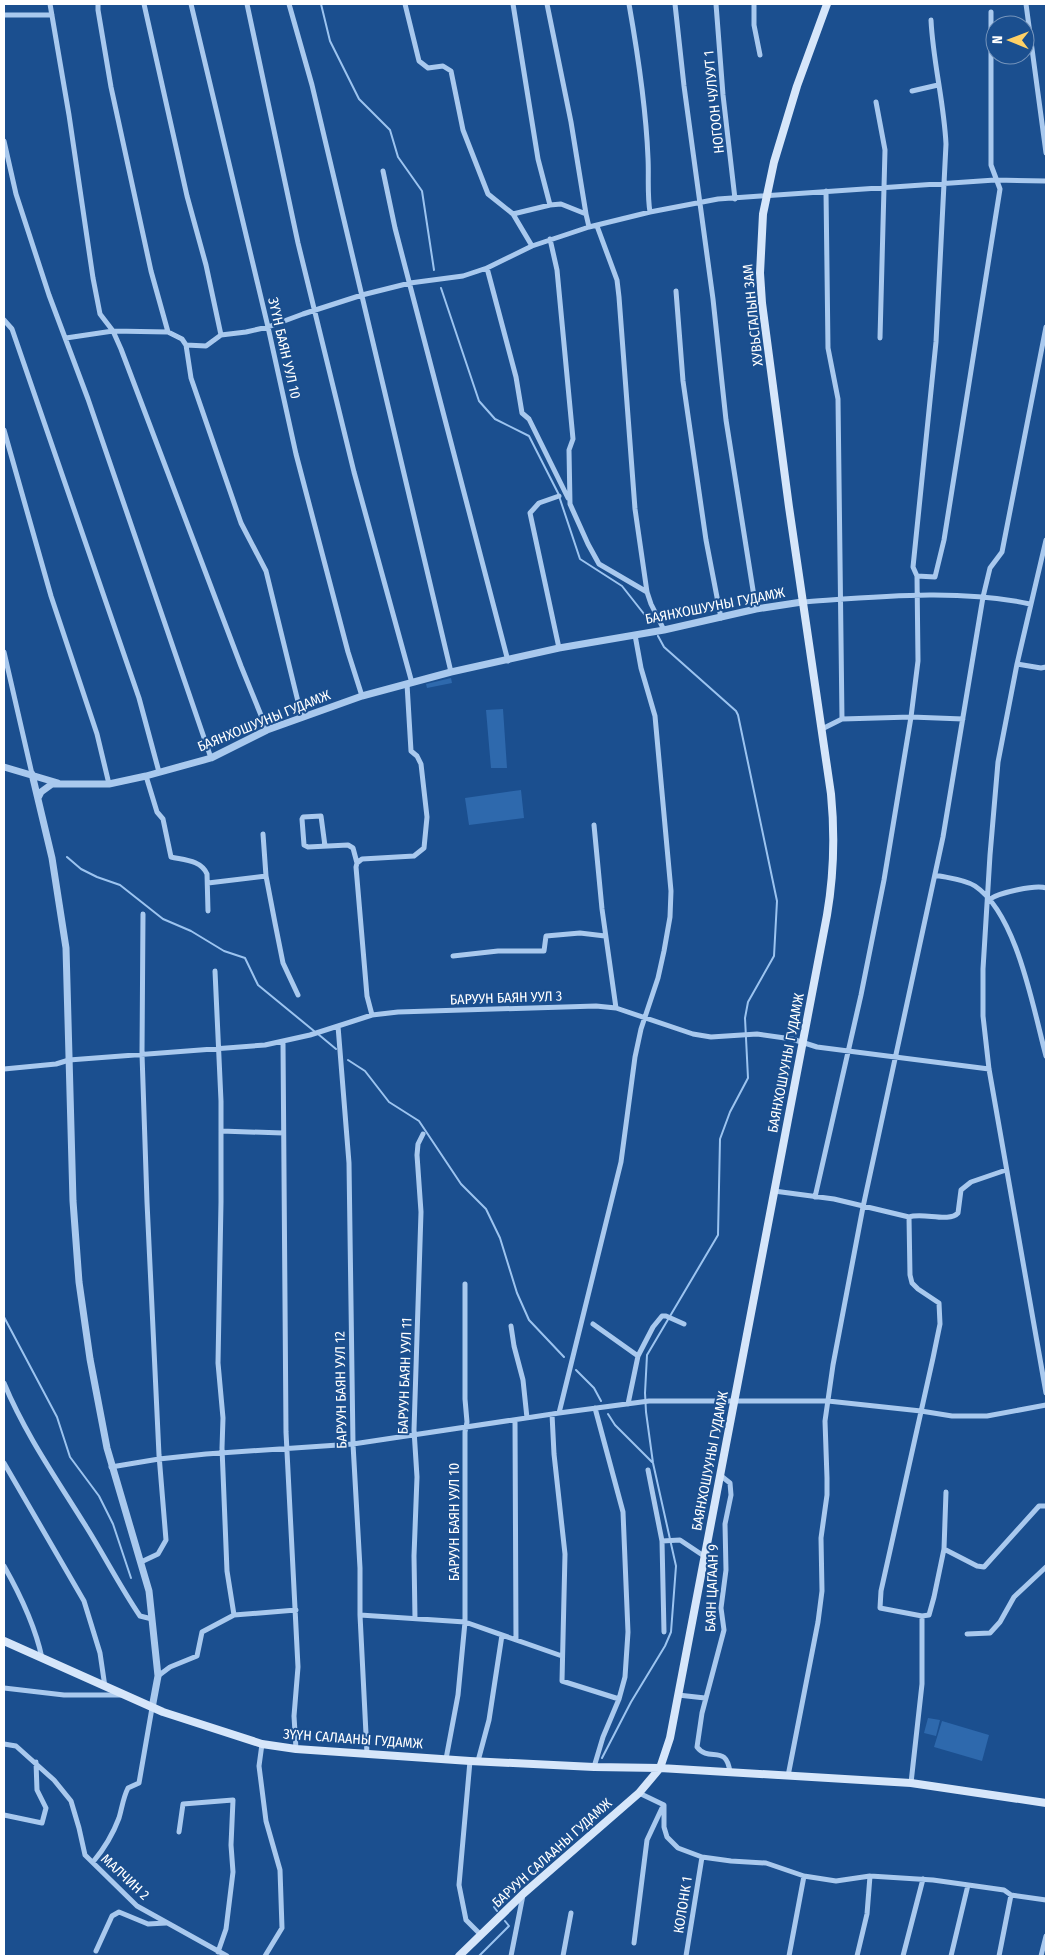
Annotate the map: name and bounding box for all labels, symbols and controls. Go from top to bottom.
north arrow [985,15,1035,65]
text: N [989,35,1006,44]
street label: НОГООН ЧУЛУУТ 1 [700,50,728,154]
street label: ХУВЬСГАЛЫН ЗАМ [739,263,767,367]
street label: ЗҮҮН БАЯН УУЛ 10 [264,296,304,400]
street label: БАЯНХОШУУНЫ ГУДАМЖ [644,584,787,628]
street label: БАЯНХОШУУНЫ ГУДАМЖ [195,686,334,755]
street label: БАРУУН БАЯН УУЛ 3 [450,988,562,1008]
street label: БАЯНХОШУУНЫ ГУДАМЖ [764,991,808,1134]
street label: БАРУУН БАЯН УУЛ 11 [394,1317,416,1435]
street label: БАРУУН БАЯН УУЛ 12 [331,1331,351,1449]
street label: БАЯНХОШУУНЫ ГУДАМЖ [688,1389,732,1532]
street label: БАРУУН БАЯН УУЛ 10 [446,1463,463,1581]
street label: БАЯН ЦАГААН 9 [702,1543,722,1632]
street label: ЗҮҮН САЛААНЫ ГУДАМЖ [283,1726,424,1752]
street label: БАРУУН САЛААНЫ ГУДАМЖ [489,1794,616,1911]
street label: МАЛЧИН 2 [97,1850,153,1904]
street label: КОЛОНК 1 [670,1875,696,1935]

